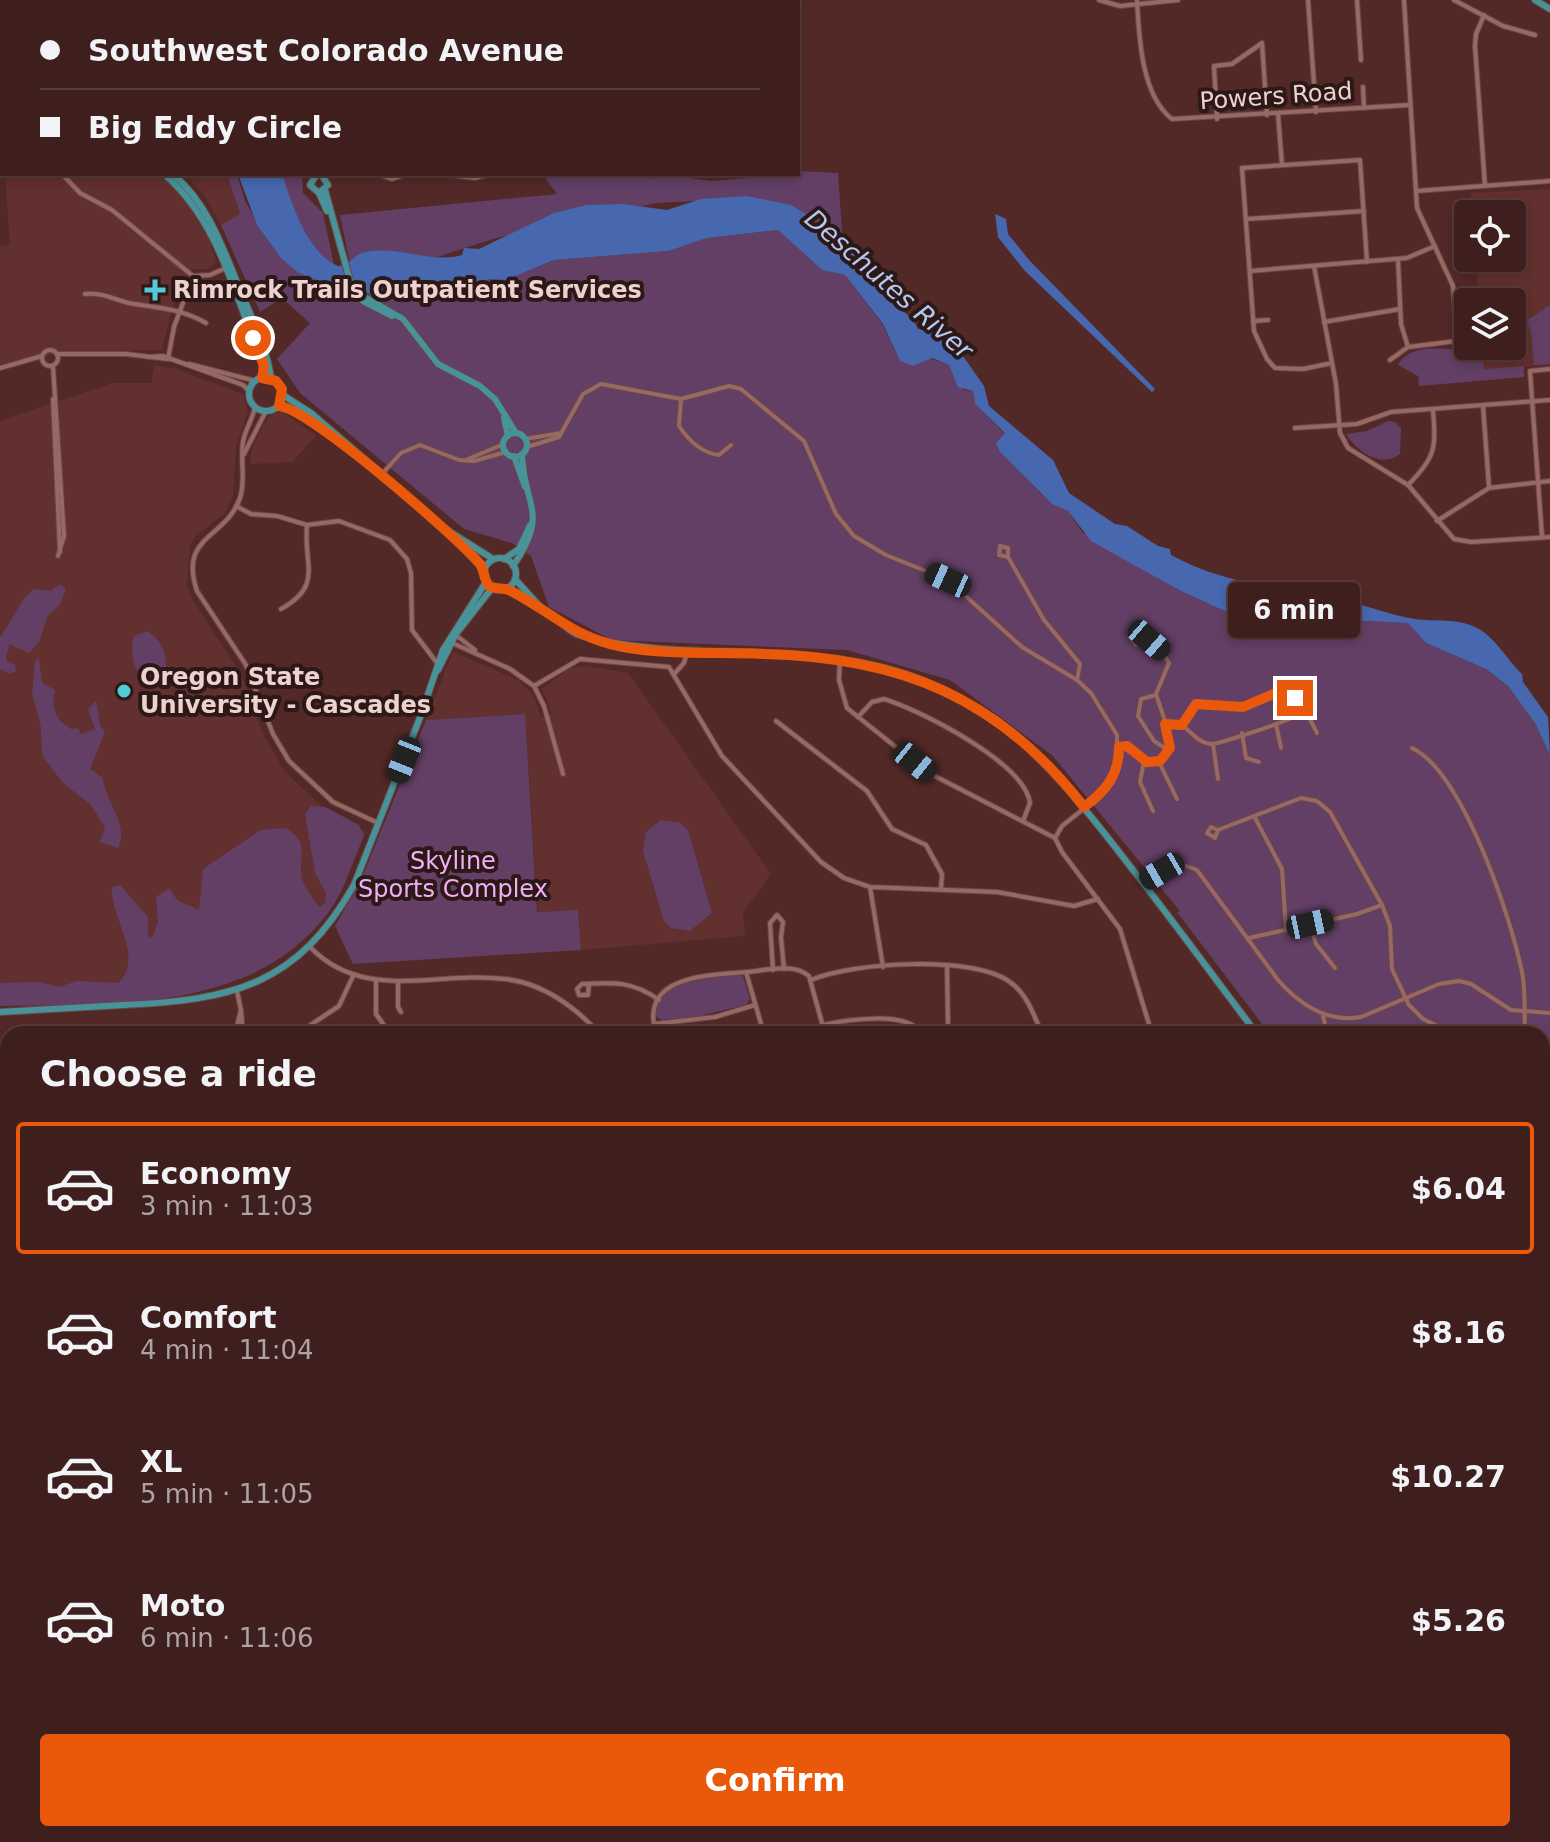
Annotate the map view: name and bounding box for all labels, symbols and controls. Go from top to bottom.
text: Southwest Colorado Avenue [88,33,564,68]
street label: Powers Road [1199,77,1353,115]
text: Big Eddy Circle [88,110,342,145]
map controls [1454,200,1526,360]
button: locate [1454,200,1526,272]
water label: Deschutes River [799,203,981,366]
place label: Rimrock Trails Outpatient Services [173,276,642,304]
marker: Rimrock Trails Outpatient Services [144,279,166,301]
button: layers [1454,288,1526,360]
route start [235,320,271,356]
car [921,559,975,601]
callout: 6 min [1229,582,1361,638]
text: 6 min [1253,595,1335,625]
car [1123,615,1175,665]
place label: Oregon State University - Cascades [140,663,431,719]
route end [1277,680,1313,716]
marker: Oregon State University - Cascades [115,682,133,700]
car [384,733,424,787]
car [889,738,941,786]
park label: Skyline Sports Complex [358,847,548,903]
car [1135,849,1189,893]
car [1284,907,1336,941]
text: Choose a ride [40,1053,317,1094]
icon: car [44,1152,116,1224]
text: Economy [140,1156,292,1191]
text: $6.04 [1411,1171,1506,1206]
text: 3 min · 11:03 [140,1191,314,1221]
icon: car [44,1296,116,1368]
text: Comfort [140,1300,277,1335]
text: $8.16 [1411,1315,1506,1350]
text: 4 min · 11:04 [140,1335,314,1365]
icon: car [44,1440,116,1512]
text: XL [140,1444,182,1479]
text: $10.27 [1390,1459,1506,1494]
text: 5 min · 11:05 [140,1479,314,1509]
icon: car [44,1584,116,1656]
text: Moto [140,1588,225,1623]
text: $5.26 [1411,1603,1506,1638]
text: 6 min · 11:06 [140,1623,314,1653]
button: Confirm [40,1734,1510,1826]

